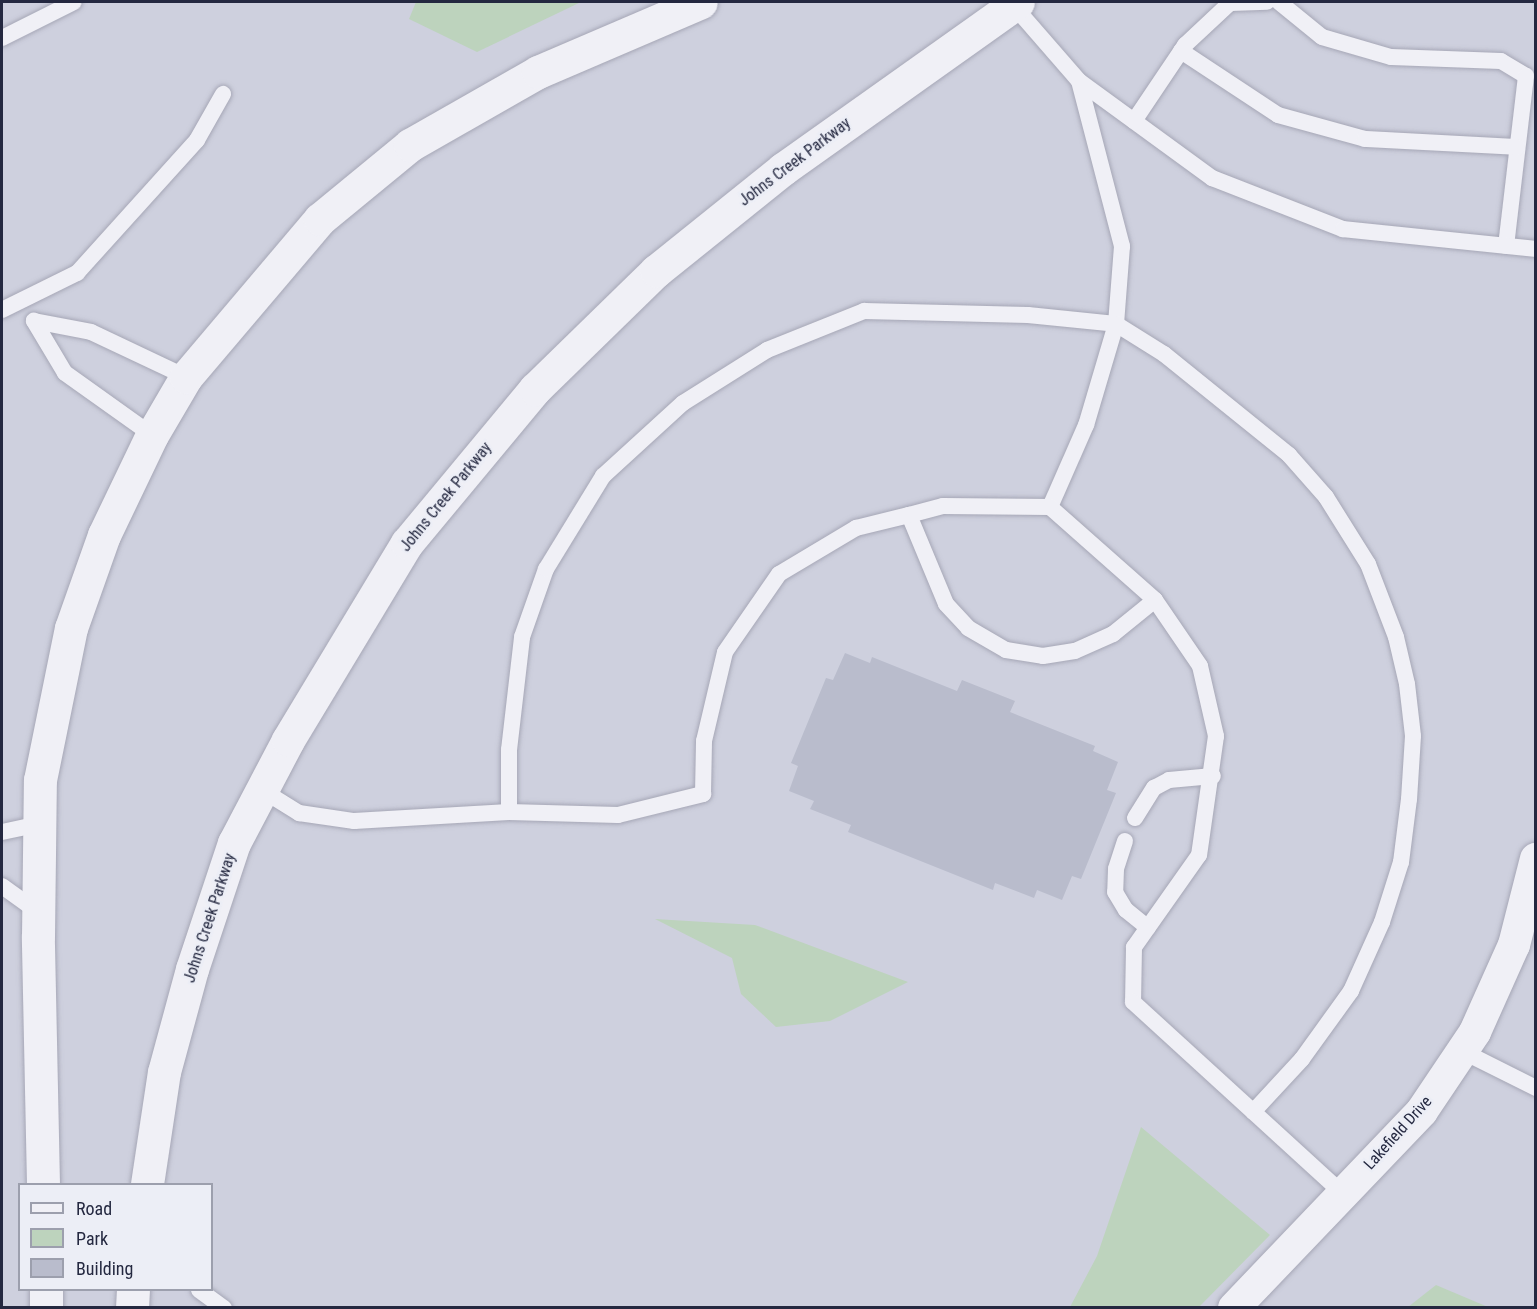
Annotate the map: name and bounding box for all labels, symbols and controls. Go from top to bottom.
street label: Johns Creek Parkway [735,114,855,210]
street label: Johns Creek Parkway [396,438,496,556]
street label: Johns Creek Parkway [180,851,240,985]
street label: Lakefield Drive [1360,1092,1436,1174]
legend [18,1183,213,1291]
text: Road [76,1198,112,1219]
text: Park [76,1228,108,1249]
text: Building [76,1258,133,1279]

